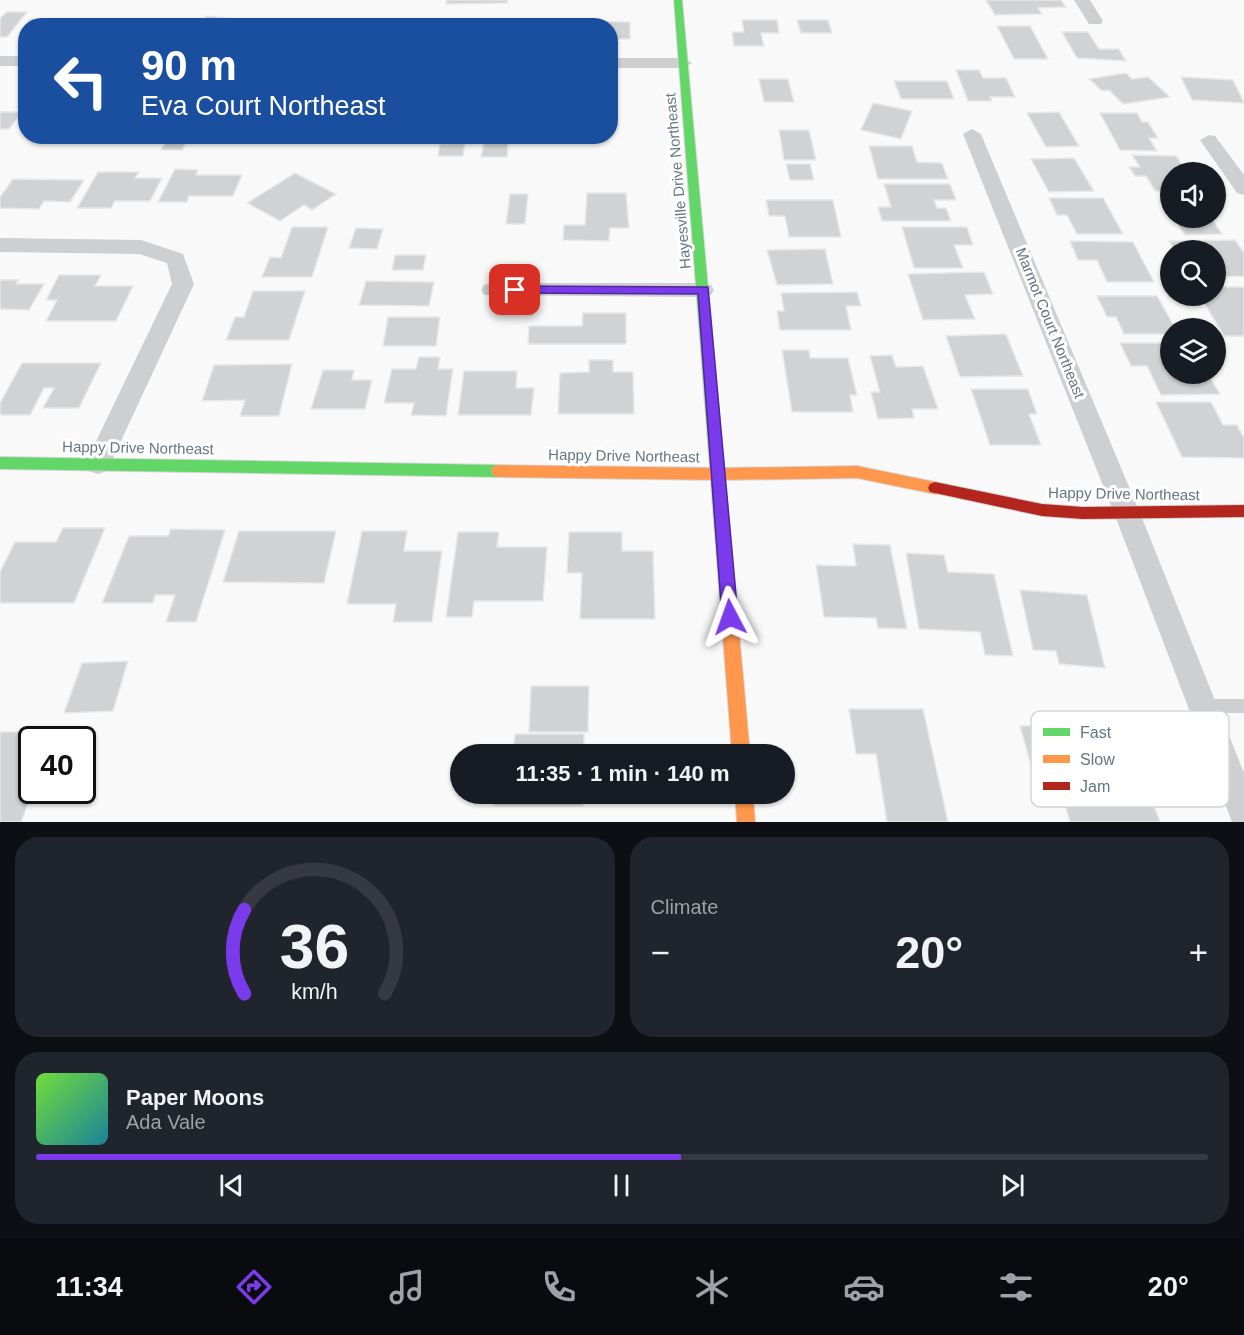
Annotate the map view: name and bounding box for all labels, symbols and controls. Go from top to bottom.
icon: left [42,42,120,120]
text: 90 m [141,42,237,89]
text: Eva Court Northeast [141,91,386,121]
street label: Hayesville Drive Northeast [661,91,694,270]
map controls [1160,162,1226,384]
button: sound [1160,162,1226,228]
button: search [1160,240,1226,306]
street label: Marmot Court Northeast [1012,245,1089,401]
pin [489,264,540,315]
icon: arrive [498,273,531,306]
button: layers [1160,318,1226,384]
street label: Happy Drive Northeast [62,438,215,457]
street label: Happy Drive Northeast [548,446,701,465]
street label: Happy Drive Northeast [1048,484,1201,503]
position arrow [698,585,762,649]
legend [1031,711,1229,807]
text: Fast [1080,724,1112,741]
speed limit sign: 40 [18,726,96,804]
text: Slow [1080,751,1115,768]
text: 11:35 · 1 min · 140 m [516,761,730,786]
text: Jam [1080,778,1110,795]
text: Climate [651,896,718,918]
text: 36 [280,912,349,981]
text: 20° [895,927,963,978]
text: − [651,934,670,971]
text: + [1189,934,1208,971]
text: km/h [292,980,338,1004]
text: Paper Moons [126,1085,264,1110]
text: Ada Vale [126,1111,206,1133]
icon: previous [215,1169,248,1202]
icon: pause [605,1169,638,1202]
icon: next [996,1169,1029,1202]
icon: directions [233,1266,275,1308]
icon: music [386,1266,428,1308]
icon: phone [538,1266,580,1308]
icon: climate [691,1266,733,1308]
icon: car [843,1266,885,1308]
icon: filters [995,1266,1037,1308]
text: 11:34 [55,1272,123,1302]
text: 20° [1148,1272,1189,1302]

